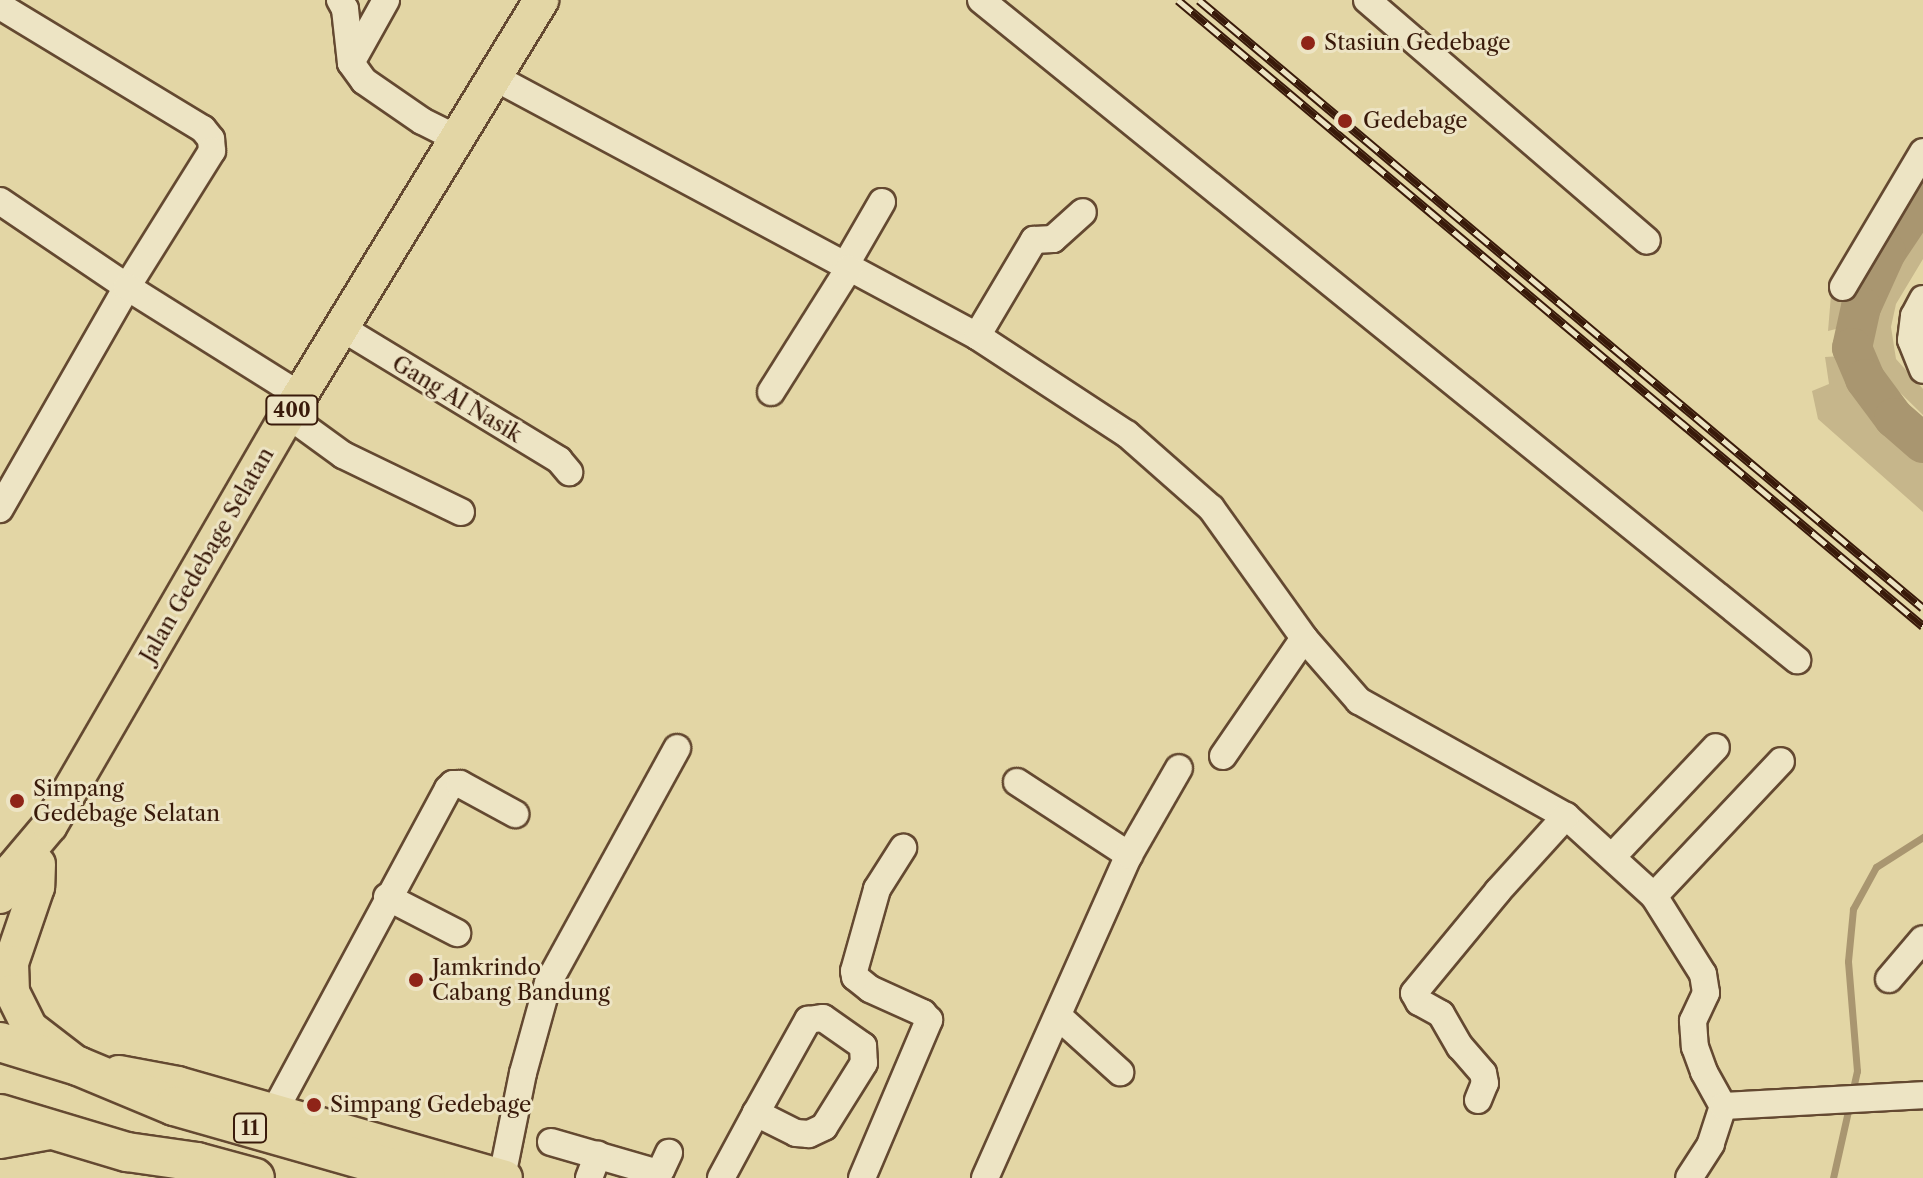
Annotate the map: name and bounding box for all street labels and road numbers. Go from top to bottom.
street label: Gang Al Nasik [387,350,527,448]
road number: 400 [264,394,320,426]
street label: Jalan Gedebage Selatan [135,443,279,667]
road number: 11 [232,1112,268,1144]

